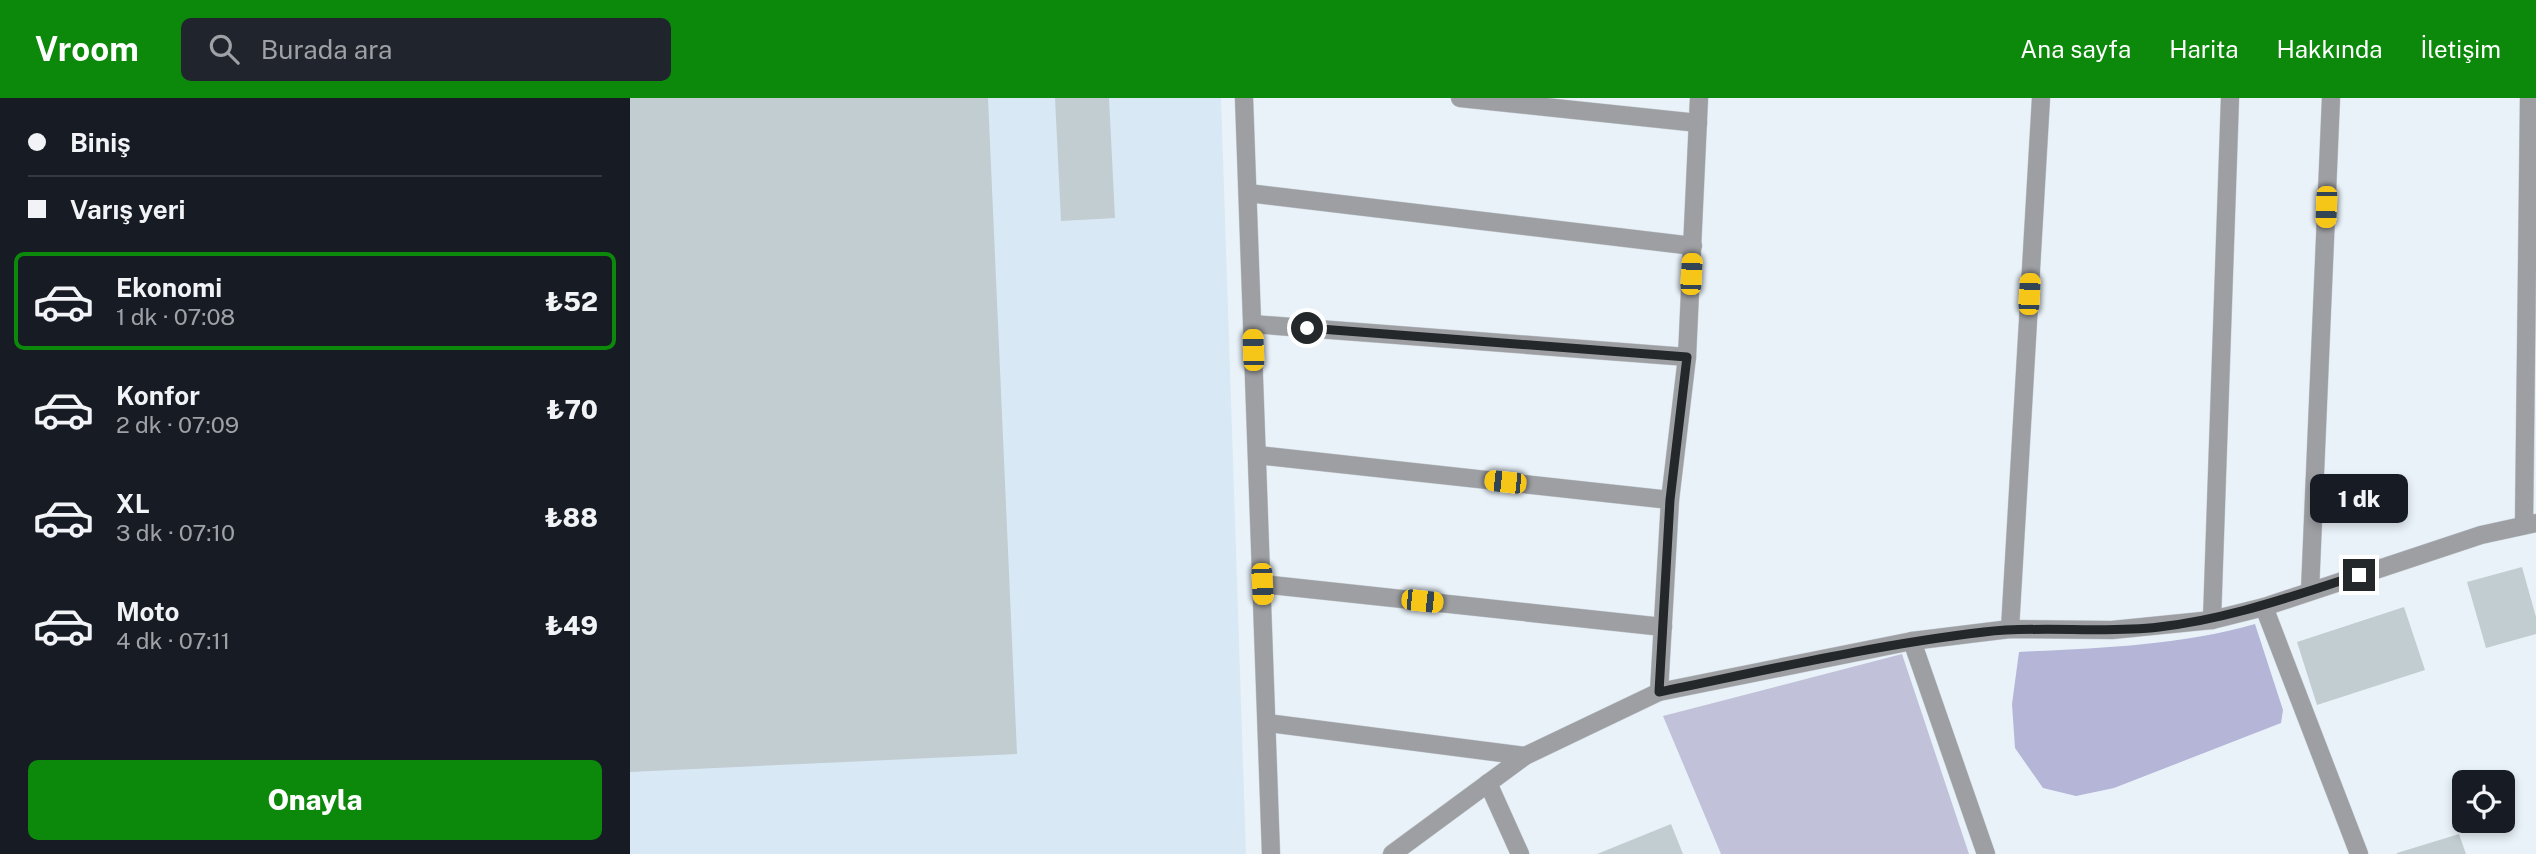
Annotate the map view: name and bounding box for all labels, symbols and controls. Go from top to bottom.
search box [181,18,671,81]
text: Vroom [35,30,139,68]
icon: search [205,30,243,68]
text: Burada ara [261,34,392,65]
text: Ana sayfa [2020,35,2131,63]
text: Harita [2169,35,2239,63]
text: Hakkında [2277,35,2382,63]
text: İletişim [2420,35,2501,63]
text: Biniş [70,127,131,158]
car [2315,186,2338,228]
text: Varış yeri [70,194,185,225]
car [1680,252,1703,296]
icon: car [32,270,95,333]
text: Ekonomi [116,272,222,303]
car [2018,272,2041,316]
text: ₺52 [545,286,598,317]
text: 1 dk · 07:08 [116,303,235,330]
route start [1291,312,1323,344]
car [1242,329,1265,371]
icon: car [32,378,95,441]
text: Konfor [116,380,200,411]
text: ₺70 [546,394,598,425]
text: 2 dk · 07:09 [116,411,239,438]
car [1484,469,1527,495]
callout: 1 dk [2310,474,2408,522]
text: 1 dk [2338,485,2380,512]
icon: car [32,486,95,549]
text: XL [116,488,150,519]
text: ₺88 [545,502,598,533]
text: 3 dk · 07:10 [116,519,235,546]
route end [2343,559,2375,591]
car [1251,562,1274,606]
car [1401,588,1444,614]
icon: car [32,594,95,657]
text: Moto [116,596,179,627]
text: ₺49 [545,610,598,641]
text: 4 dk · 07:11 [116,627,230,654]
button: Onayla [28,760,602,840]
map controls [2452,770,2515,833]
button: locate [2452,770,2515,833]

